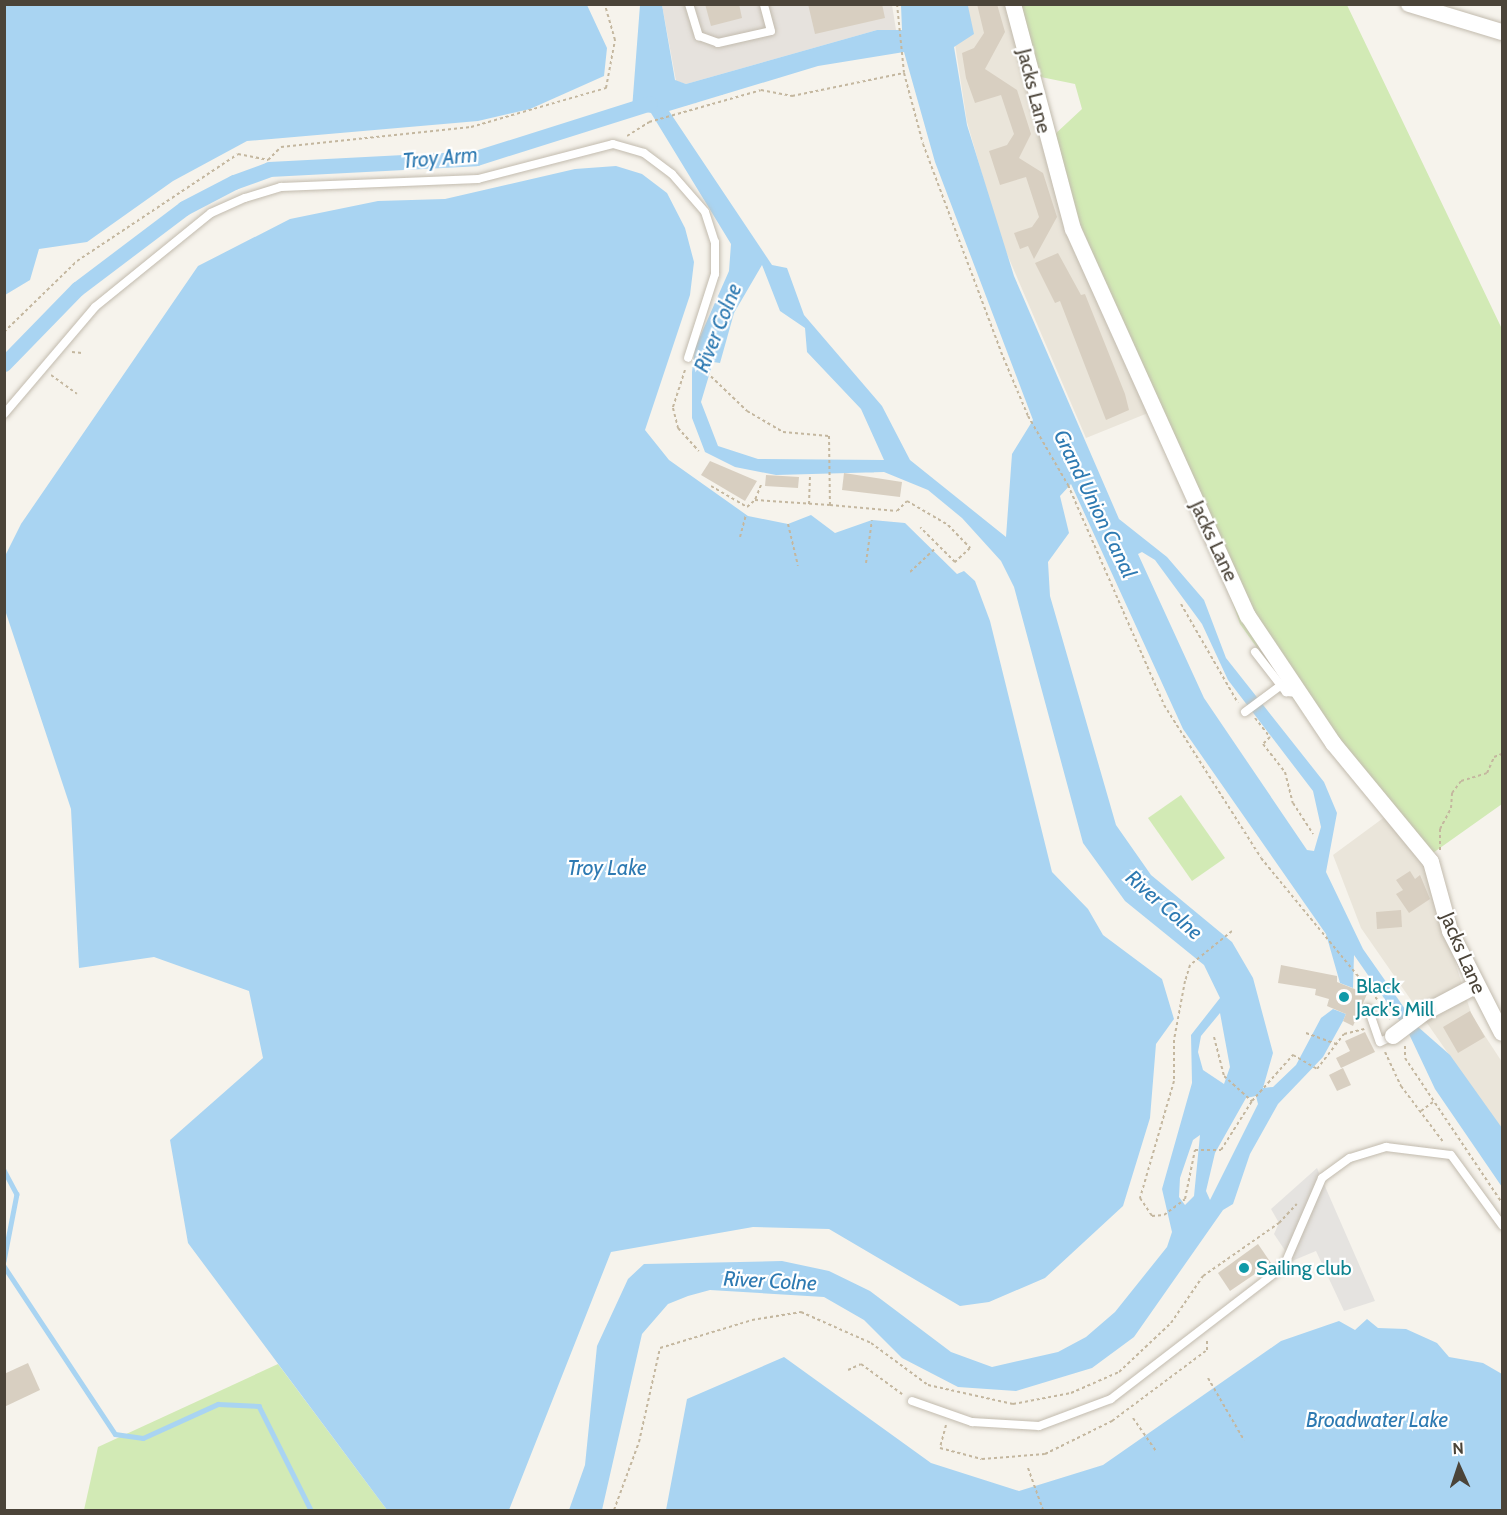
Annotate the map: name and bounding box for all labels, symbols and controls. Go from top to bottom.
street label: Jacks Lane [1012,46,1056,136]
water label: Troy Arm [401,142,479,174]
water label: River Colne [689,280,747,376]
water label: Grand Union Canal [1048,426,1142,582]
street label: Jacks Lane [1185,497,1243,585]
water label: Troy Lake [567,855,647,881]
water label: River Colne [1121,865,1207,945]
street label: Jacks Lane [1435,909,1491,997]
place label: Black Jack's Mill [1356,974,1434,1021]
marker: Black Jack's Mill [1337,990,1351,1004]
place label: Sailing club [1256,1256,1351,1280]
marker: Sailing club [1237,1261,1251,1275]
water label: River Colne [723,1266,817,1296]
water label: Broadwater Lake [1306,1407,1448,1433]
north arrow [1429,1437,1489,1497]
text: N [1452,1439,1464,1458]

